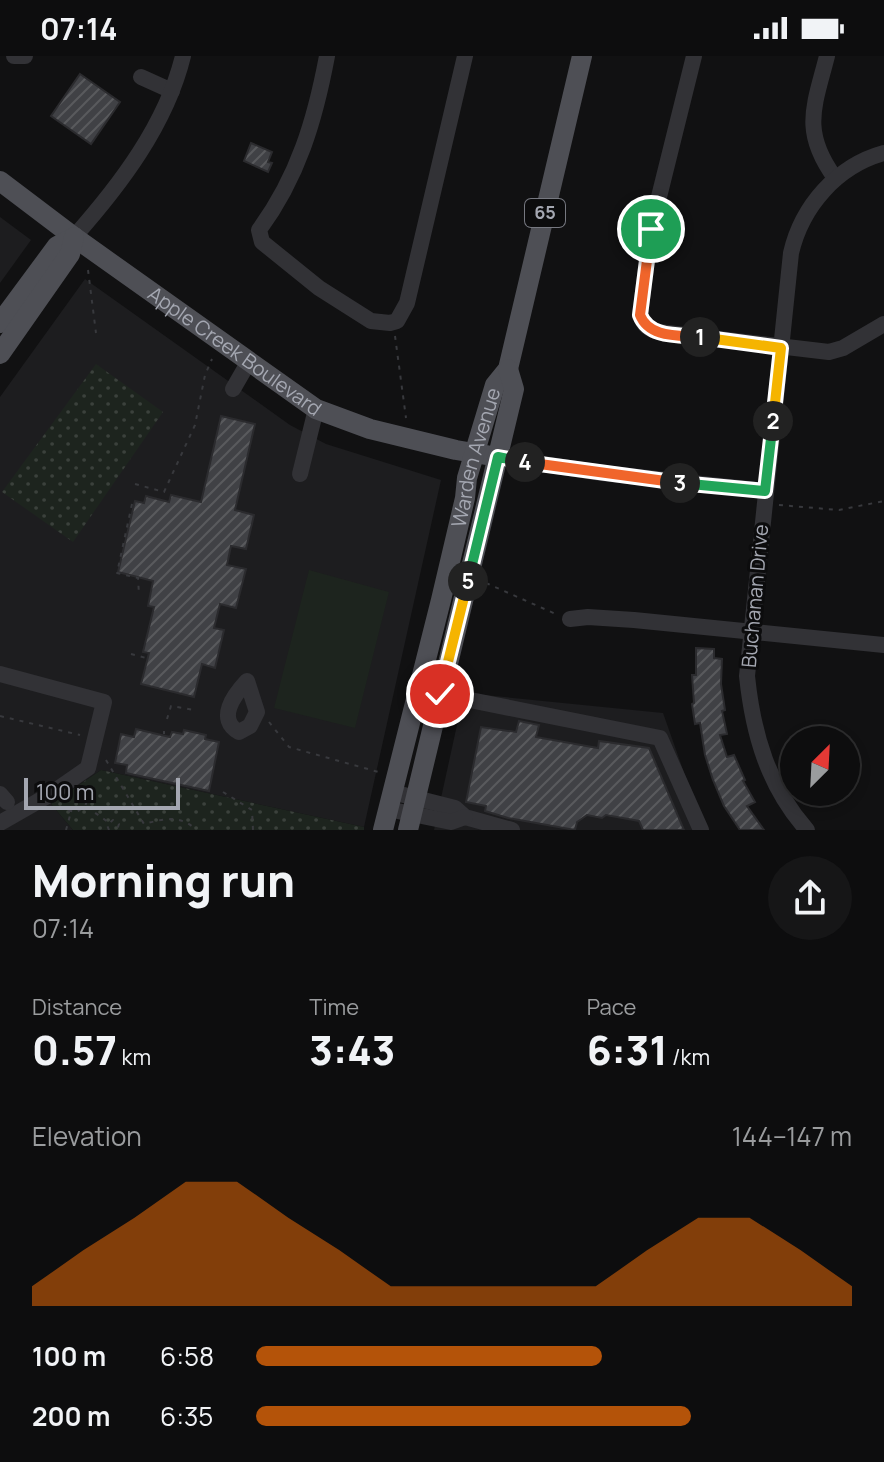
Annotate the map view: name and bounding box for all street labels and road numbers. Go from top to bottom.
road number: 65 [525,199,565,227]
street label: Apple Creek Boulevard [143,280,327,422]
street label: Warden Avenue [445,384,506,530]
street label: Buchanan Drive [735,523,774,669]

